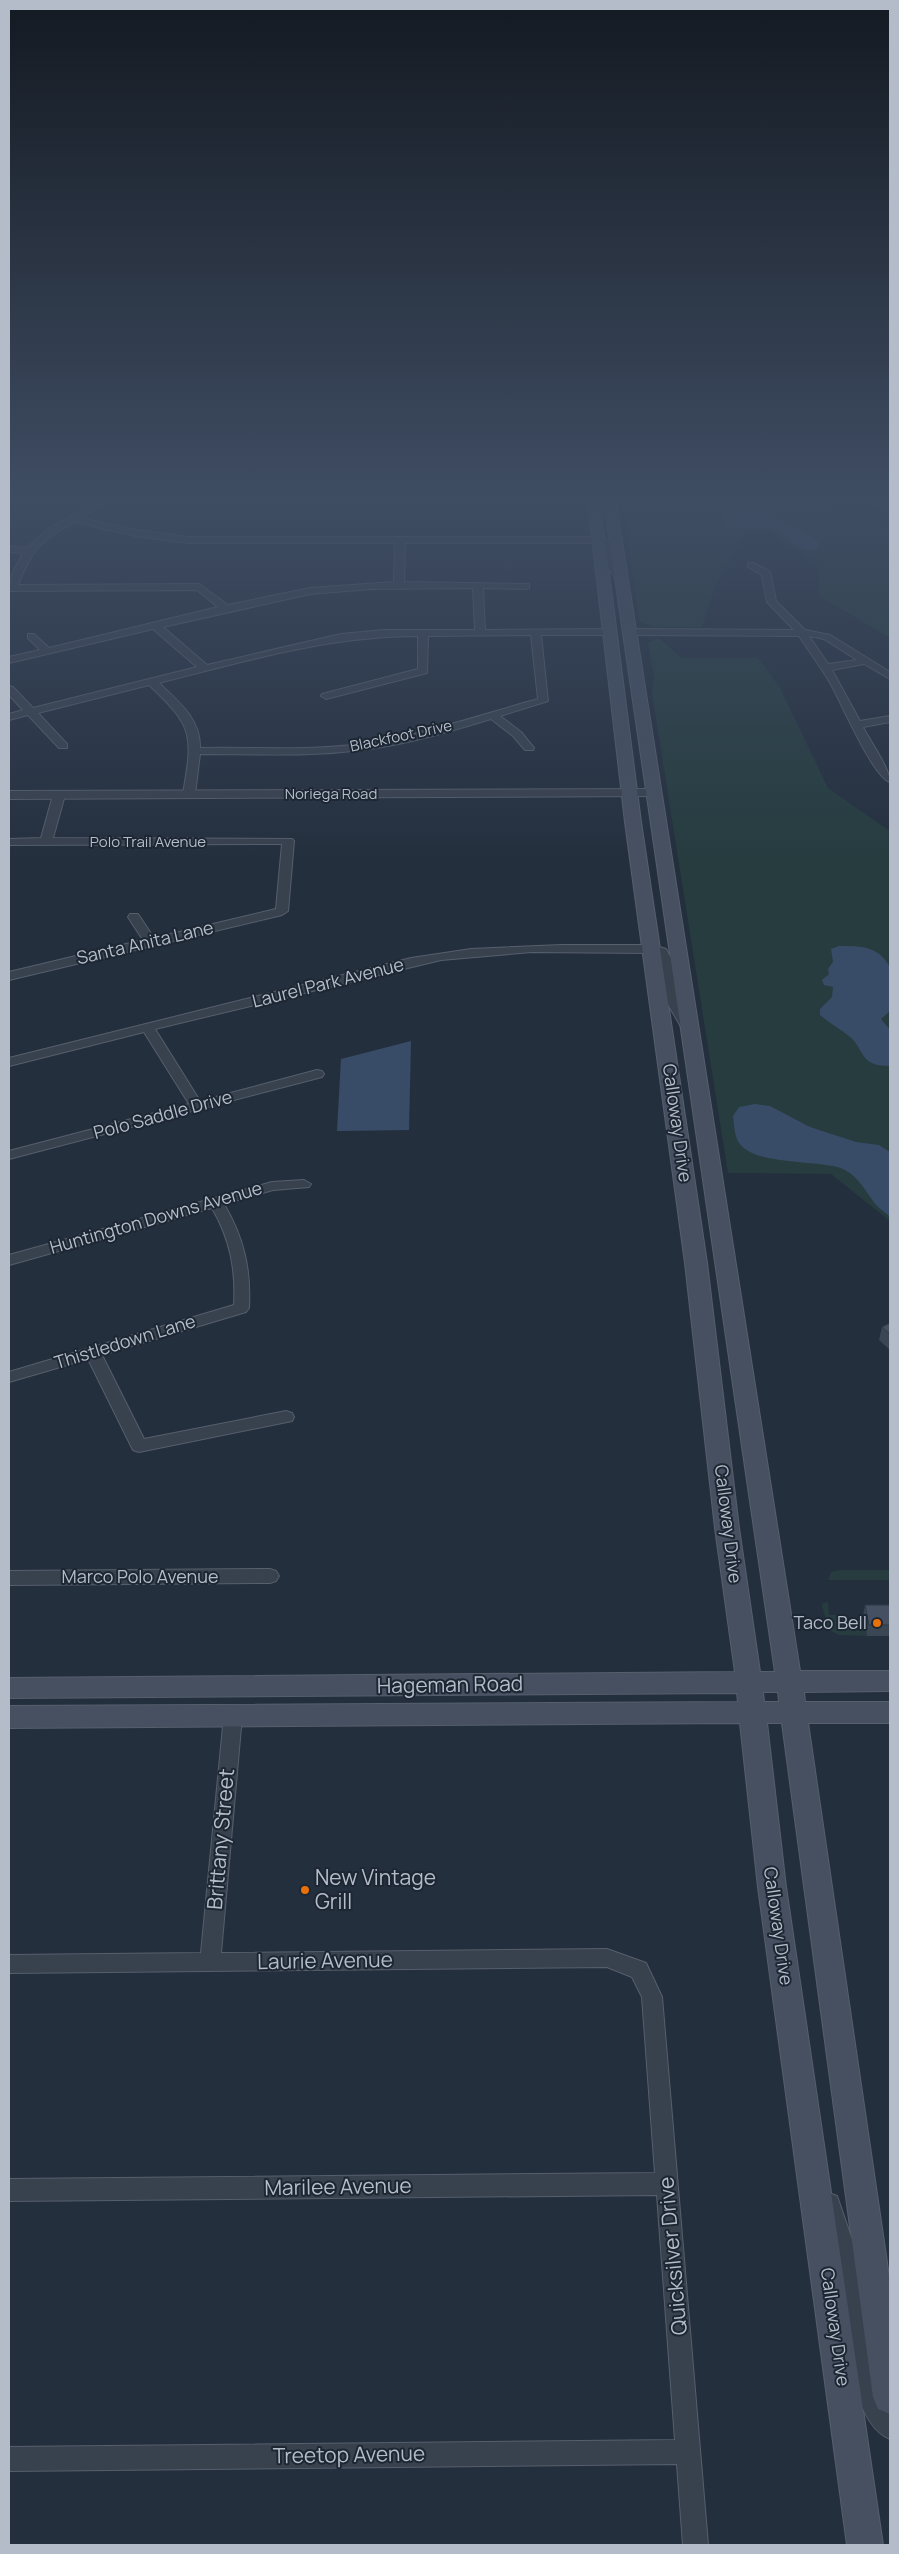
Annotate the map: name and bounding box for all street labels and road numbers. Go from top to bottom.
street label: Blackfoot Drive [348,714,454,757]
street label: Noriega Road [285,783,377,804]
street label: Polo Trail Avenue [90,831,206,852]
street label: Santa Anita Lane [74,915,216,969]
street label: Laurel Park Avenue [249,952,406,1012]
street label: Calloway Drive [658,1062,698,1184]
street label: Polo Saddle Drive [91,1084,235,1144]
street label: Huntington Downs Avenue [47,1175,265,1259]
street label: Thistledown Lane [51,1308,198,1374]
street label: Calloway Drive [710,1463,748,1585]
street label: Marco Polo Avenue [62,1564,218,1588]
street label: Hageman Road [377,1669,523,1699]
street label: Brittany Street [200,1767,240,1911]
street label: Calloway Drive [759,1865,799,1987]
street label: Laurie Avenue [257,1945,393,1975]
street label: Marilee Avenue [264,2171,412,2201]
street label: Quicksilver Drive [651,2176,693,2336]
street label: Calloway Drive [816,2266,856,2388]
street label: Treetop Avenue [273,2439,425,2469]

